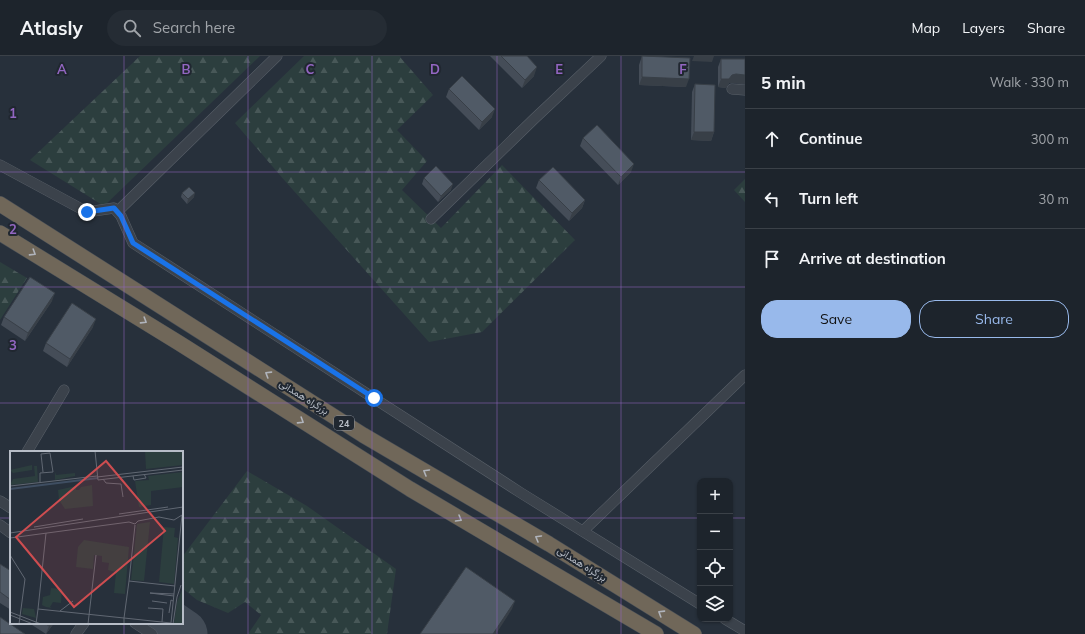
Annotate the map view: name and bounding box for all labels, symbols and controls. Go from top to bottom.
search box [107,10,387,46]
text: Atlasly [20,16,83,40]
icon: search [121,17,143,39]
text: Search here [153,18,235,37]
text: Map [911,19,940,37]
text: Layers [962,19,1005,37]
text: Share [1027,19,1065,37]
text: A [57,61,67,77]
text: B [182,61,191,77]
text: C [306,61,315,77]
text: D [430,61,440,77]
text: E [555,61,563,77]
text: F [679,61,687,77]
text: 5 min [761,72,806,93]
text: Walk · 330 m [990,74,1069,90]
text: 1 [9,105,17,121]
icon: ahead [761,128,783,150]
text: Continue [799,129,862,148]
text: 300 m [1031,131,1069,147]
icon: left [761,188,783,210]
text: Turn left [799,189,858,208]
text: 30 m [1039,191,1069,207]
route end [78,203,96,221]
text: 2 [9,221,17,237]
icon: arrive [761,248,783,270]
one-way arrow [29,249,36,256]
text: Arrive at destination [799,249,946,268]
button: Save [761,300,911,338]
button: Share [919,300,1069,338]
one-way arrow [140,317,147,324]
text: 3 [9,337,17,353]
one-way arrow [265,372,272,379]
street label: بزرگراه همدانی [277,377,331,417]
route start [365,389,383,407]
one-way arrow [297,416,304,423]
road number: 24 [334,416,354,430]
inset map [10,451,183,624]
one-way arrow [423,469,430,476]
map controls [697,478,733,622]
button: + [697,478,733,514]
one-way arrow [455,514,462,521]
button: − [697,514,733,550]
one-way arrow [535,535,542,542]
street label: بزرگراه همدانی [555,544,609,584]
button: locate [697,550,733,586]
button: layers [697,586,733,622]
one-way arrow [658,611,665,618]

